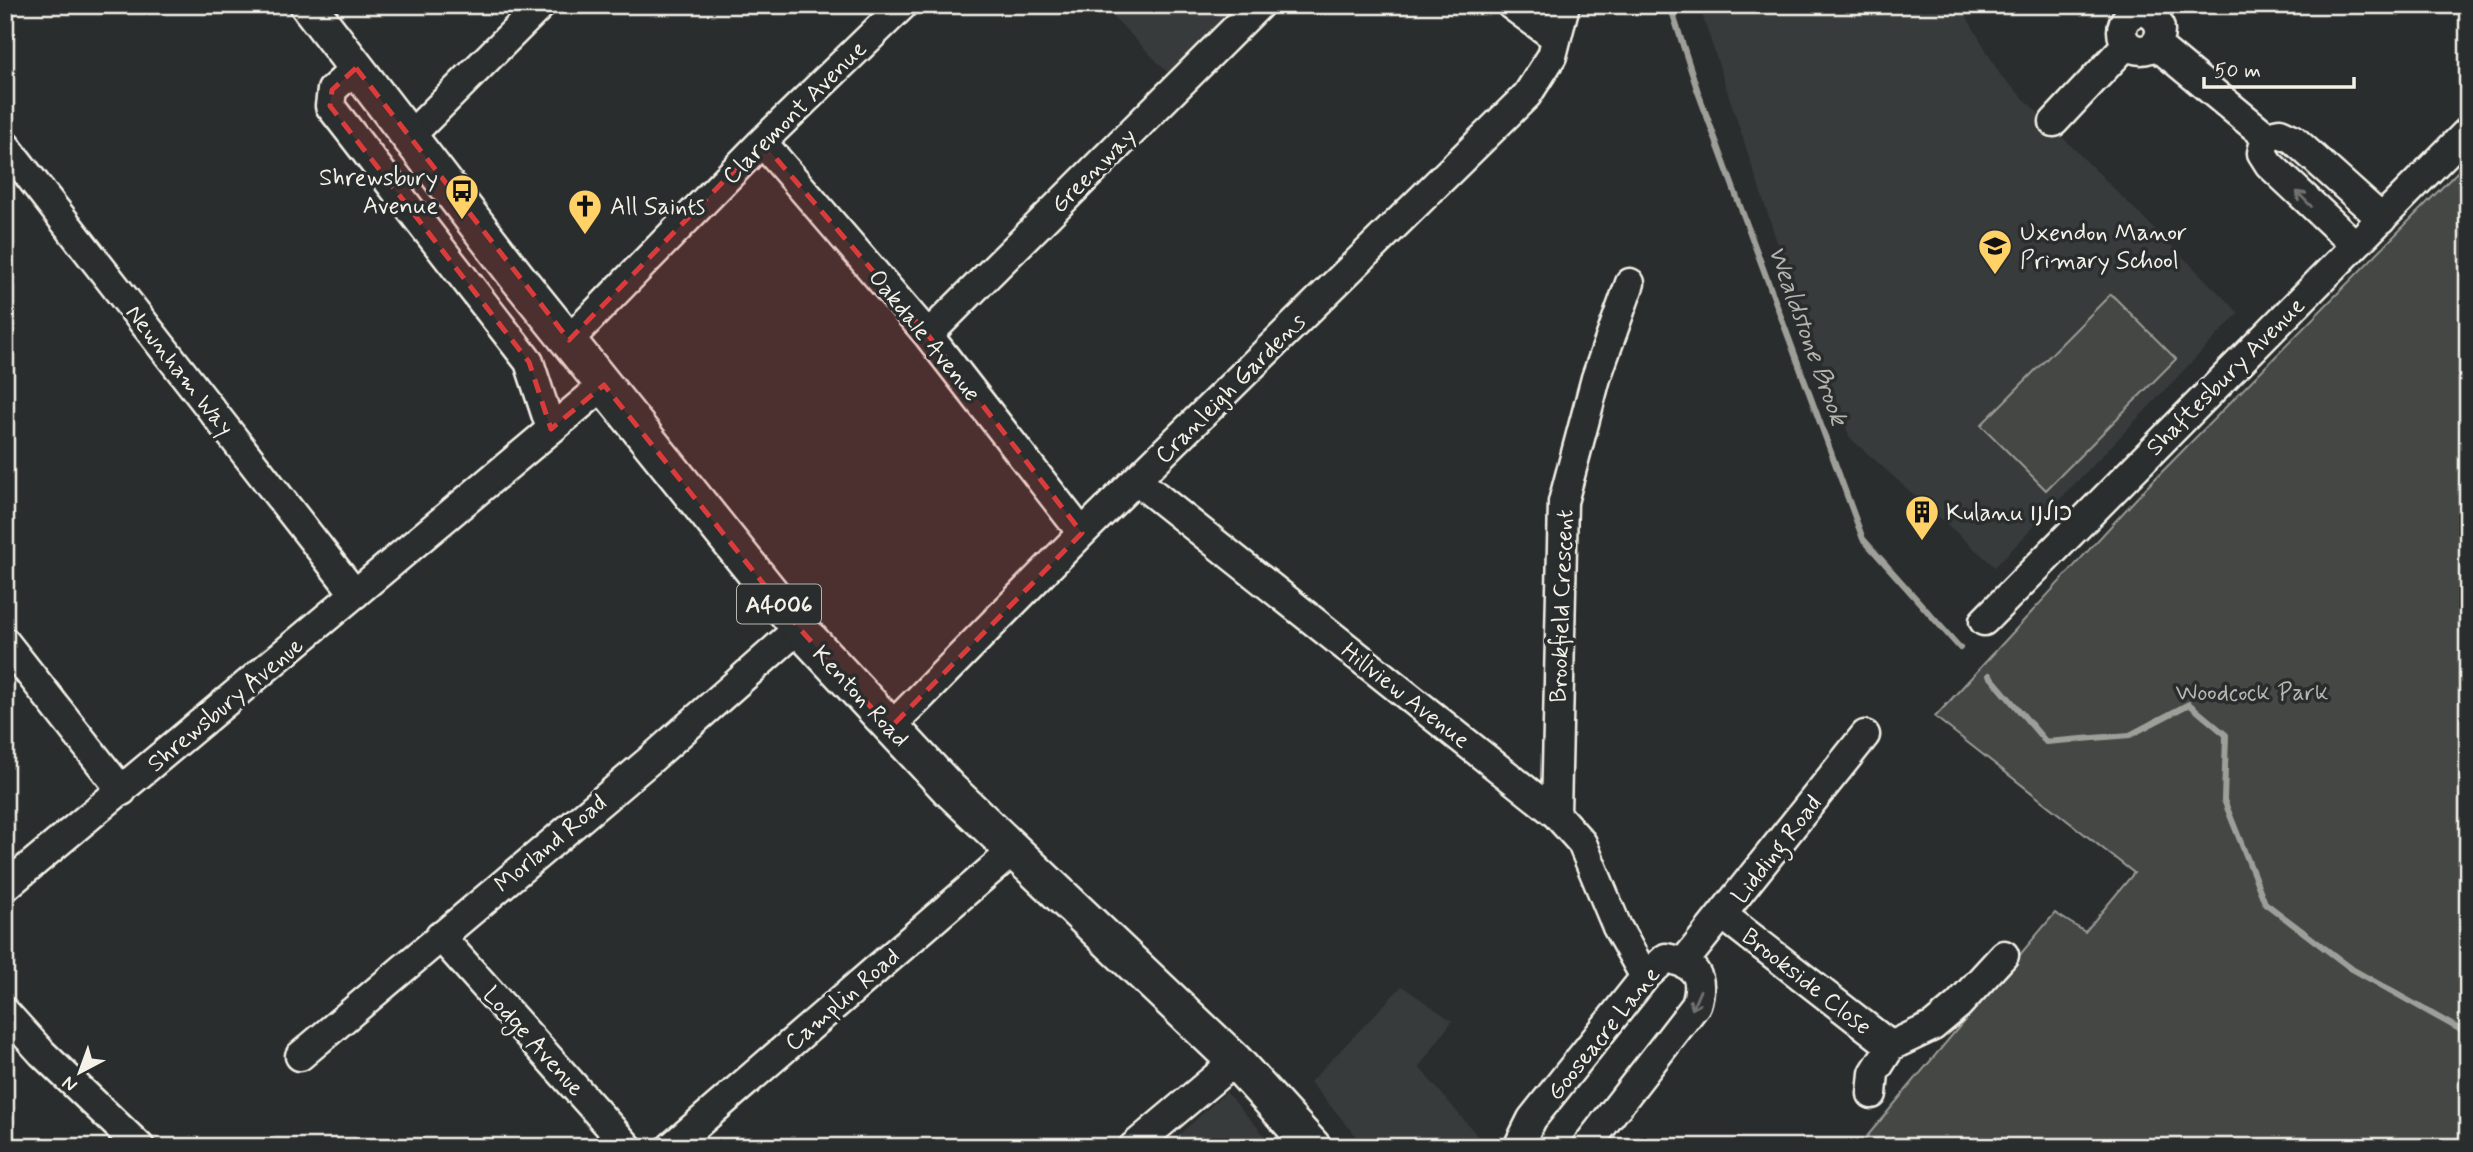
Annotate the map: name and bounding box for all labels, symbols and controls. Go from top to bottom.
street label: Claremont Avenue [716,34,874,192]
scale bar [2204,46,2354,90]
text: 50 m [2214,57,2261,85]
street label: Greenway [1045,122,1144,221]
place label: Shrewsbury Avenue [319,163,438,222]
bus stop icon: Shrewsbury Avenue [443,172,481,221]
church icon: All Saints [566,187,604,236]
one-way arrow [2296,191,2313,208]
place label: All Saints [610,192,705,223]
place label: Uxendon Manor Primary School [2020,218,2187,277]
school or university icon: Uxendon Manor Primary School [1976,227,2014,276]
water label: Wealdstone Brook [1759,241,1856,432]
street label: Oakdale Avenue [861,263,987,409]
street label: Shaftesbury Avenue [2140,291,2312,463]
street label: Newnham Way [118,299,240,443]
street label: Cranleigh Gardens [1149,307,1313,471]
building icon: Kulanu כולנו [1903,493,1941,542]
place label: Kulanu כולנו [1946,498,2072,529]
street label: Brookfield Crescent [1544,509,1581,703]
road number: A4006 [737,584,821,624]
street label: Shrewsbury Avenue [141,631,311,780]
street label: Hillview Avenue [1334,636,1476,756]
street label: Kenton Road [805,639,915,755]
park label: Woodcock Park [2175,678,2329,709]
street label: Morland Road [488,788,614,900]
street label: Lidding Road [1725,789,1832,912]
street label: Brookside Close [1735,922,1877,1043]
street label: Camplin Road [779,942,907,1059]
street label: Gooseacre Lane [1541,960,1668,1107]
street label: Lodge Avenue [474,980,591,1105]
one-way arrow [1688,989,1701,1010]
north arrow [46,1036,116,1106]
text: N [57,1070,83,1097]

